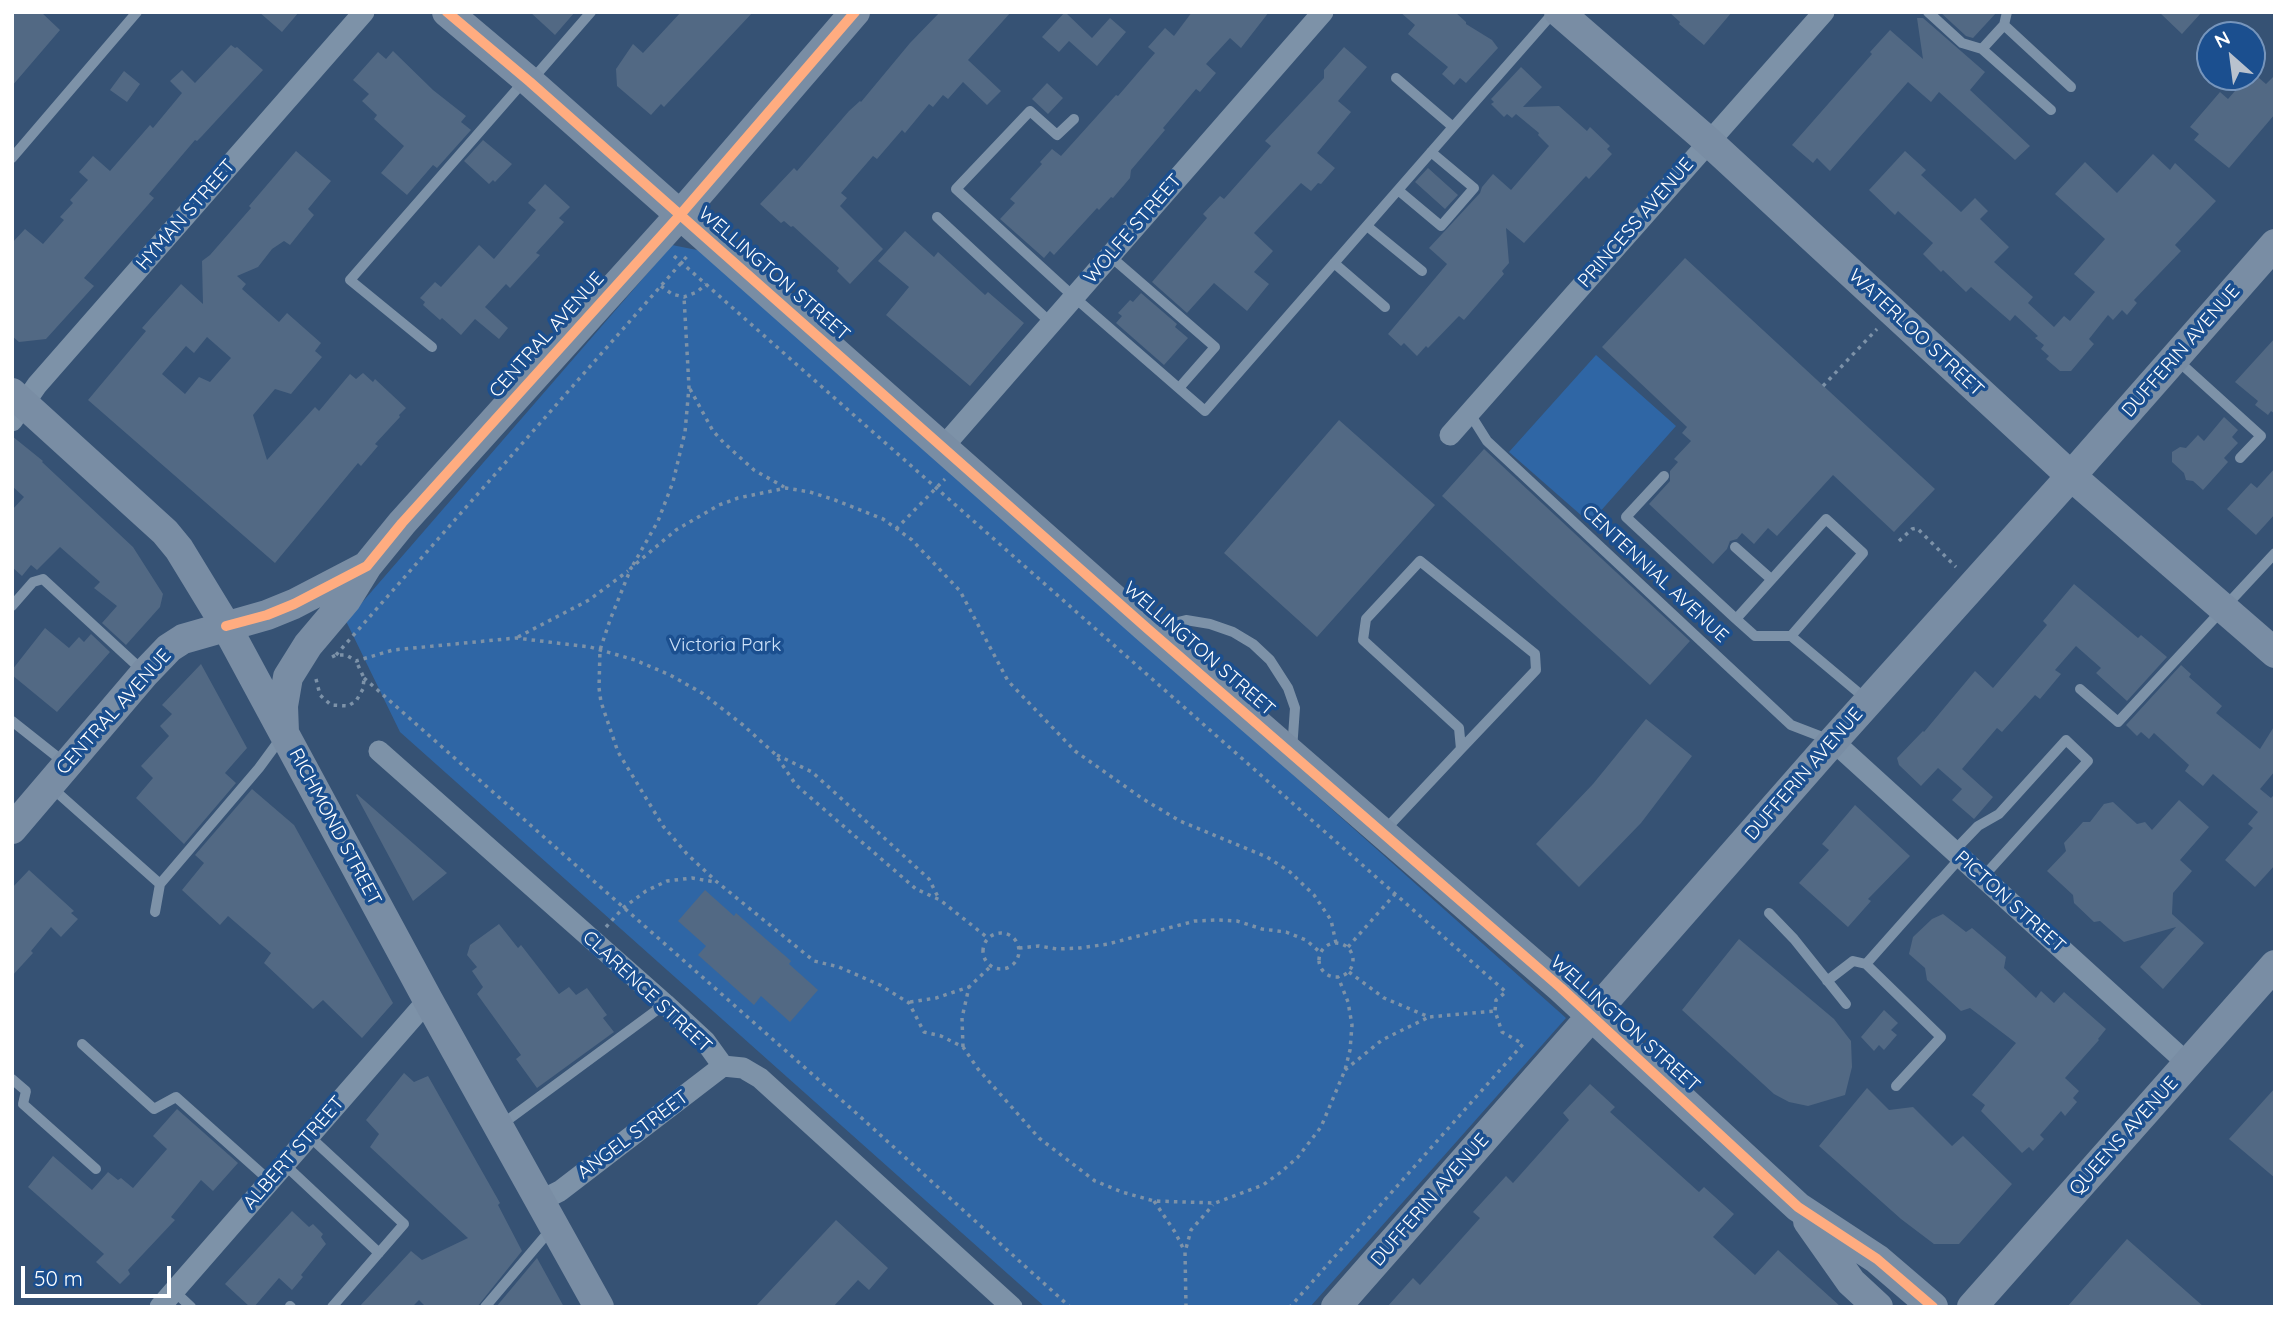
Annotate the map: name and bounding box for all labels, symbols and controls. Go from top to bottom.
north arrow [2196,21,2266,91]
text: N [2210,25,2234,53]
street label: PRINCESS AVENUE [1573,153,1699,293]
street label: HYMAN STREET [132,155,240,275]
street label: WOLFE STREET [1079,170,1187,288]
street label: WELLINGTON STREET [694,202,854,346]
street label: WATERLOO STREET [1844,264,1988,402]
street label: CENTRAL AVENUE [485,268,609,402]
street label: DUFFERIN AVENUE [2117,280,2245,422]
street label: CENTENNIAL AVENUE [1577,500,1733,648]
street label: WELLINGTON STREET [1119,577,1279,721]
park label: Victoria Park [669,634,781,656]
street label: CENTRAL AVENUE [52,645,176,779]
street label: DUFFERIN AVENUE [1740,703,1868,845]
street label: RICHMOND STREET [284,745,386,909]
street label: PICTON STREET [1950,846,2070,958]
street label: CLARENCE STREET [578,926,716,1058]
street label: WELLINGTON STREET [1546,951,1704,1097]
street label: QUEENS AVENUE [2065,1072,2183,1200]
street label: ANGEL STREET [573,1086,693,1184]
street label: ALBERT STREET [239,1092,349,1214]
street label: DUFFERIN AVENUE [1366,1129,1494,1271]
scale bar [24,1252,175,1296]
text: 50 m [34,1265,83,1291]

